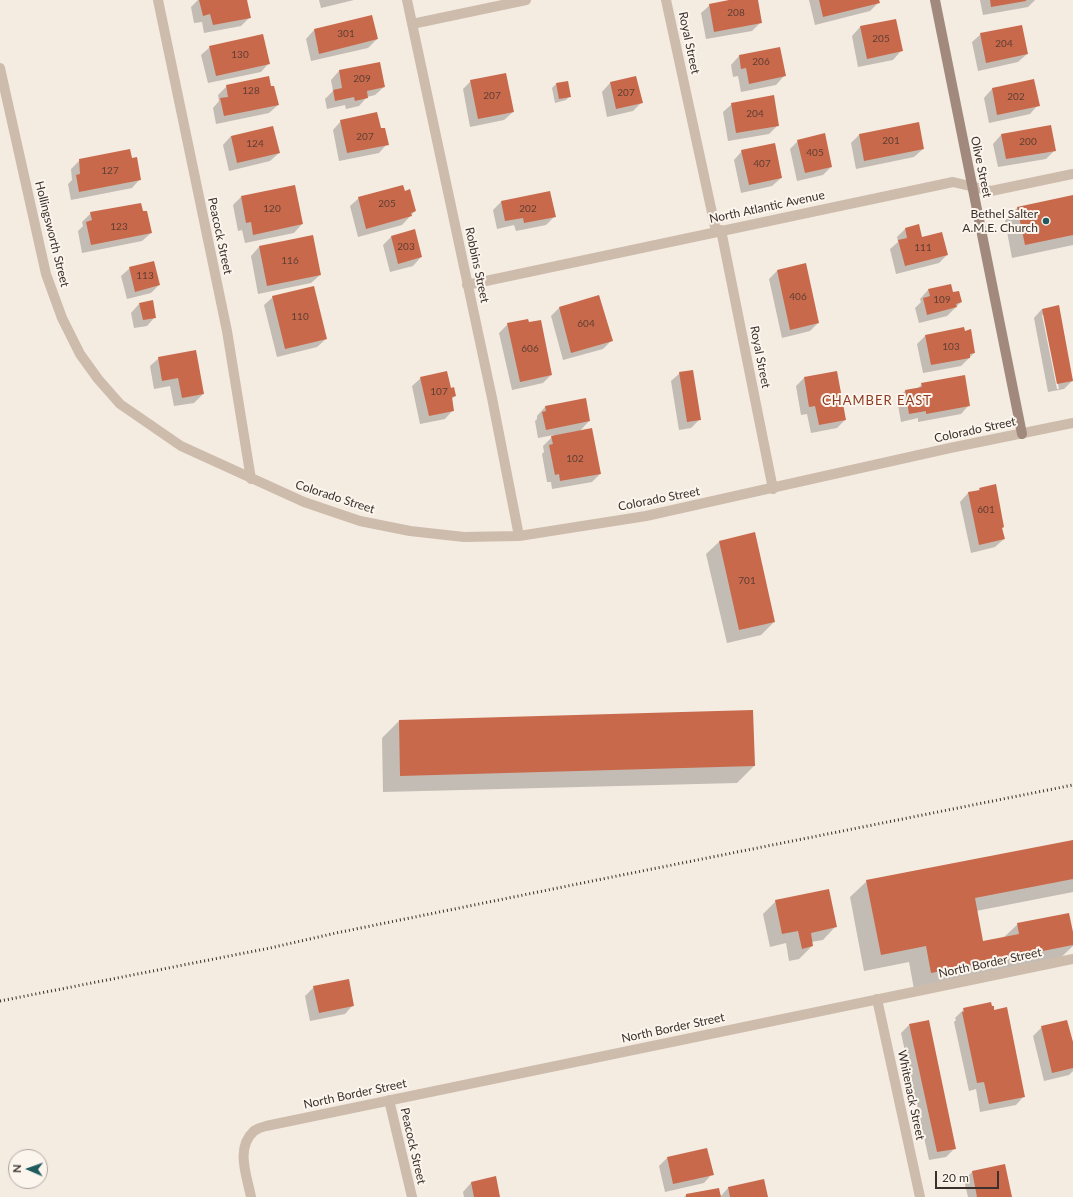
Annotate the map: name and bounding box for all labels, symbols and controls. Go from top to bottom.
house number: 208 [727,7,745,19]
street label: Royal Street [675,11,703,75]
house number: 301 [337,28,355,40]
house number: 205 [872,33,890,45]
house number: 204 [995,38,1013,50]
house number: 130 [231,49,249,61]
house number: 206 [752,56,770,68]
house number: 209 [353,73,371,85]
house number: 128 [242,85,260,97]
house number: 207 [617,87,635,99]
house number: 207 [483,90,501,102]
house number: 202 [1007,91,1025,103]
house number: 204 [746,108,764,120]
house number: 207 [356,131,374,143]
house number: 201 [882,135,900,147]
street label: Olive Street [967,135,995,199]
house number: 200 [1019,136,1037,148]
house number: 124 [246,138,264,150]
house number: 405 [806,147,824,159]
house number: 407 [753,158,771,170]
house number: 127 [101,165,119,177]
street label: Hollingsworth Street [32,180,72,288]
street label: North Atlantic Avenue [708,188,826,226]
street label: Peacock Street [205,196,235,276]
house number: 205 [378,198,396,210]
house number: 120 [263,203,281,215]
house number: 202 [519,203,537,215]
place label: Bethel Salter A.M.E. Church [962,207,1038,235]
marker: Bethel Salter A.M.E. Church [1041,216,1051,226]
house number: 123 [110,221,128,233]
street label: Robbins Street [462,226,492,304]
house number: 203 [397,241,415,253]
house number: 111 [914,242,932,254]
house number: 116 [281,255,299,267]
house number: 113 [136,270,154,282]
house number: 406 [789,291,807,303]
house number: 109 [933,294,951,306]
house number: 110 [291,311,309,323]
house number: 604 [577,318,595,330]
street label: Royal Street [747,325,773,389]
house number: 103 [942,341,960,353]
house number: 606 [521,343,539,355]
house number: 107 [430,386,448,398]
district label: CHAMBER EAST [822,393,932,409]
street label: Colorado Street [933,414,1017,446]
house number: 102 [566,453,584,465]
street label: Colorado Street [293,477,377,517]
street label: Colorado Street [617,484,701,514]
house number: 601 [977,504,995,516]
house number: 701 [738,575,756,587]
street label: North Border Street [937,945,1043,981]
street label: North Border Street [620,1010,726,1046]
street label: Whitenack Street [894,1049,928,1141]
street label: North Border Street [302,1076,408,1112]
street label: Peacock Street [397,1106,429,1186]
north arrow [8,1149,48,1189]
scale bar [937,1163,1001,1189]
text: N [10,1164,23,1173]
text: 20 m [942,1170,969,1185]

